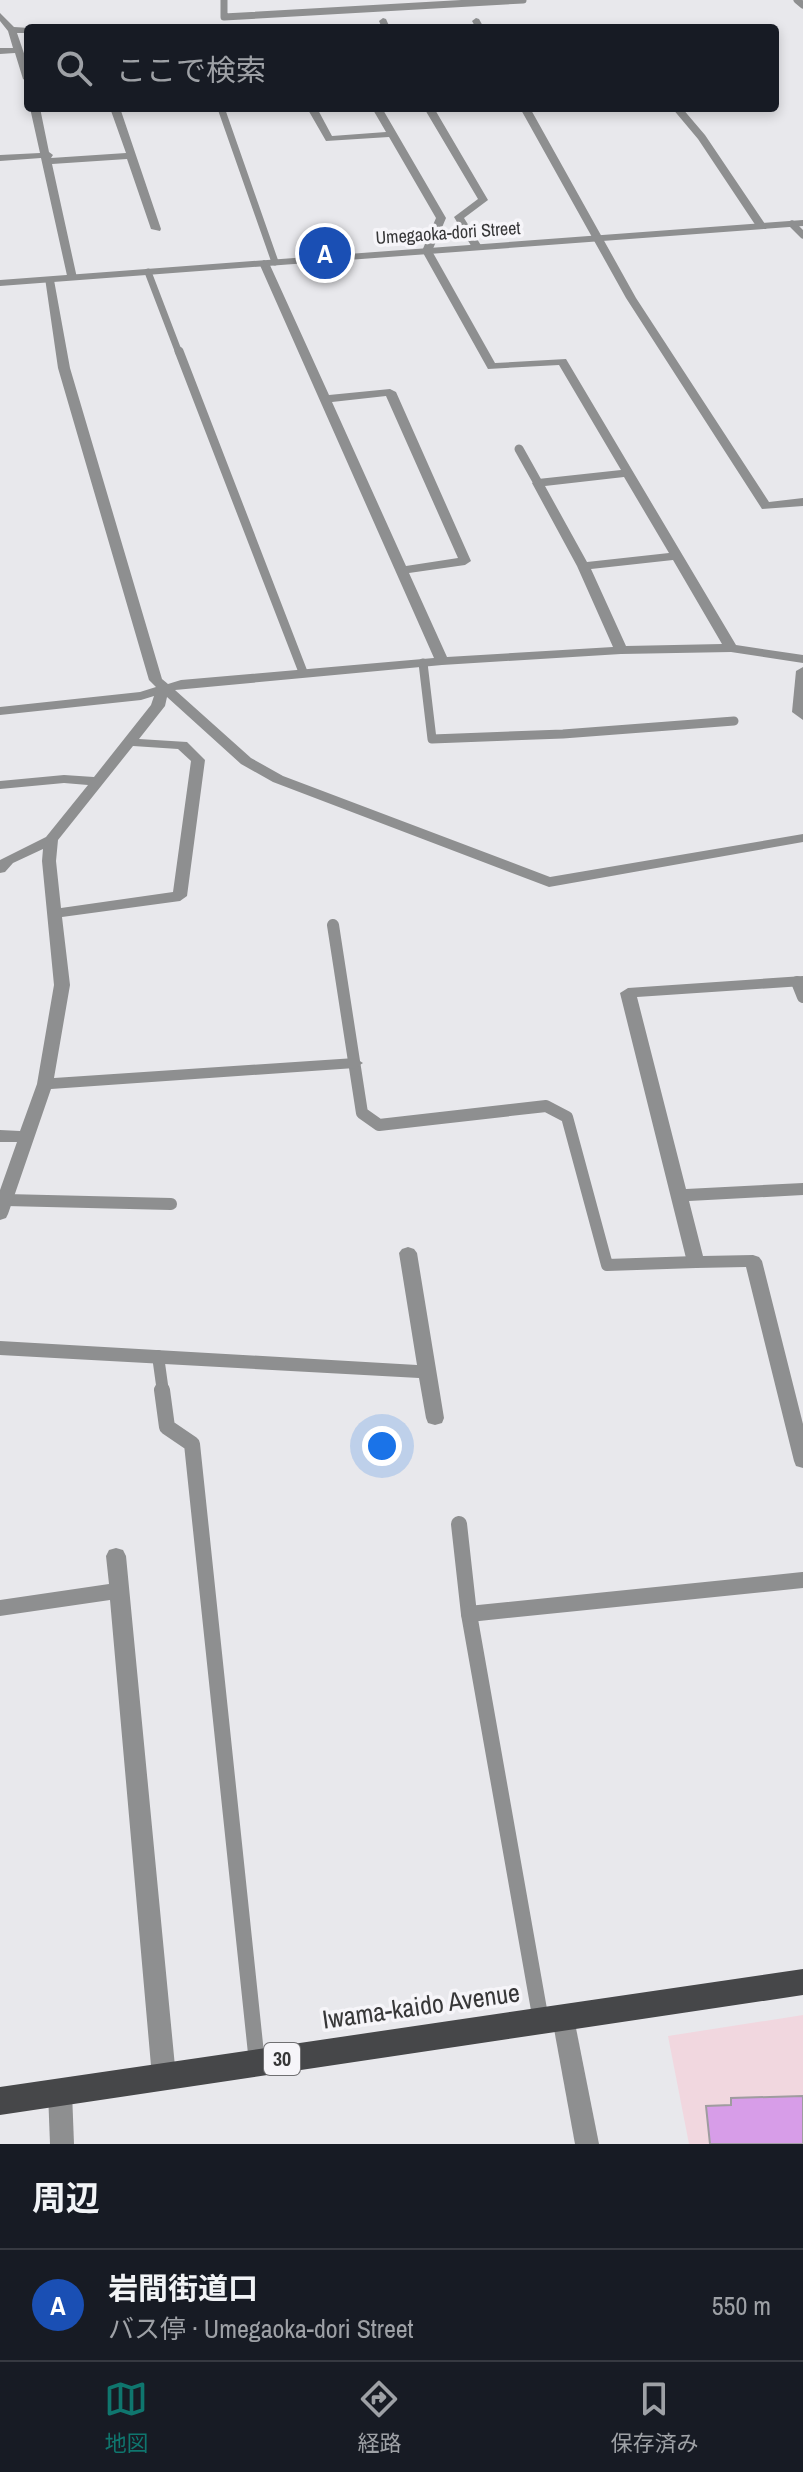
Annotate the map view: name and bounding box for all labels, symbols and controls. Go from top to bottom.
search box [24,24,779,112]
icon: search [52,46,96,90]
text: ここで検索 [116,50,266,90]
street label: Umegaoka-dori Street [375,215,521,250]
pin: A [299,223,351,283]
your location [362,1426,402,1466]
street label: Iwama-kaido Avenue [320,1974,522,2037]
road number: 30 [264,2043,300,2075]
text: 周辺 [32,2175,100,2221]
text: 岩間街道口 [108,2268,258,2308]
text: A [50,2288,66,2323]
text: 550 m [712,2288,771,2323]
text: バス停 · Umegaoka-dori Street [108,2311,414,2346]
tab: 地図 [104,2377,149,2458]
tab: 経路 [357,2377,402,2458]
tab: 保存済み [610,2377,699,2458]

